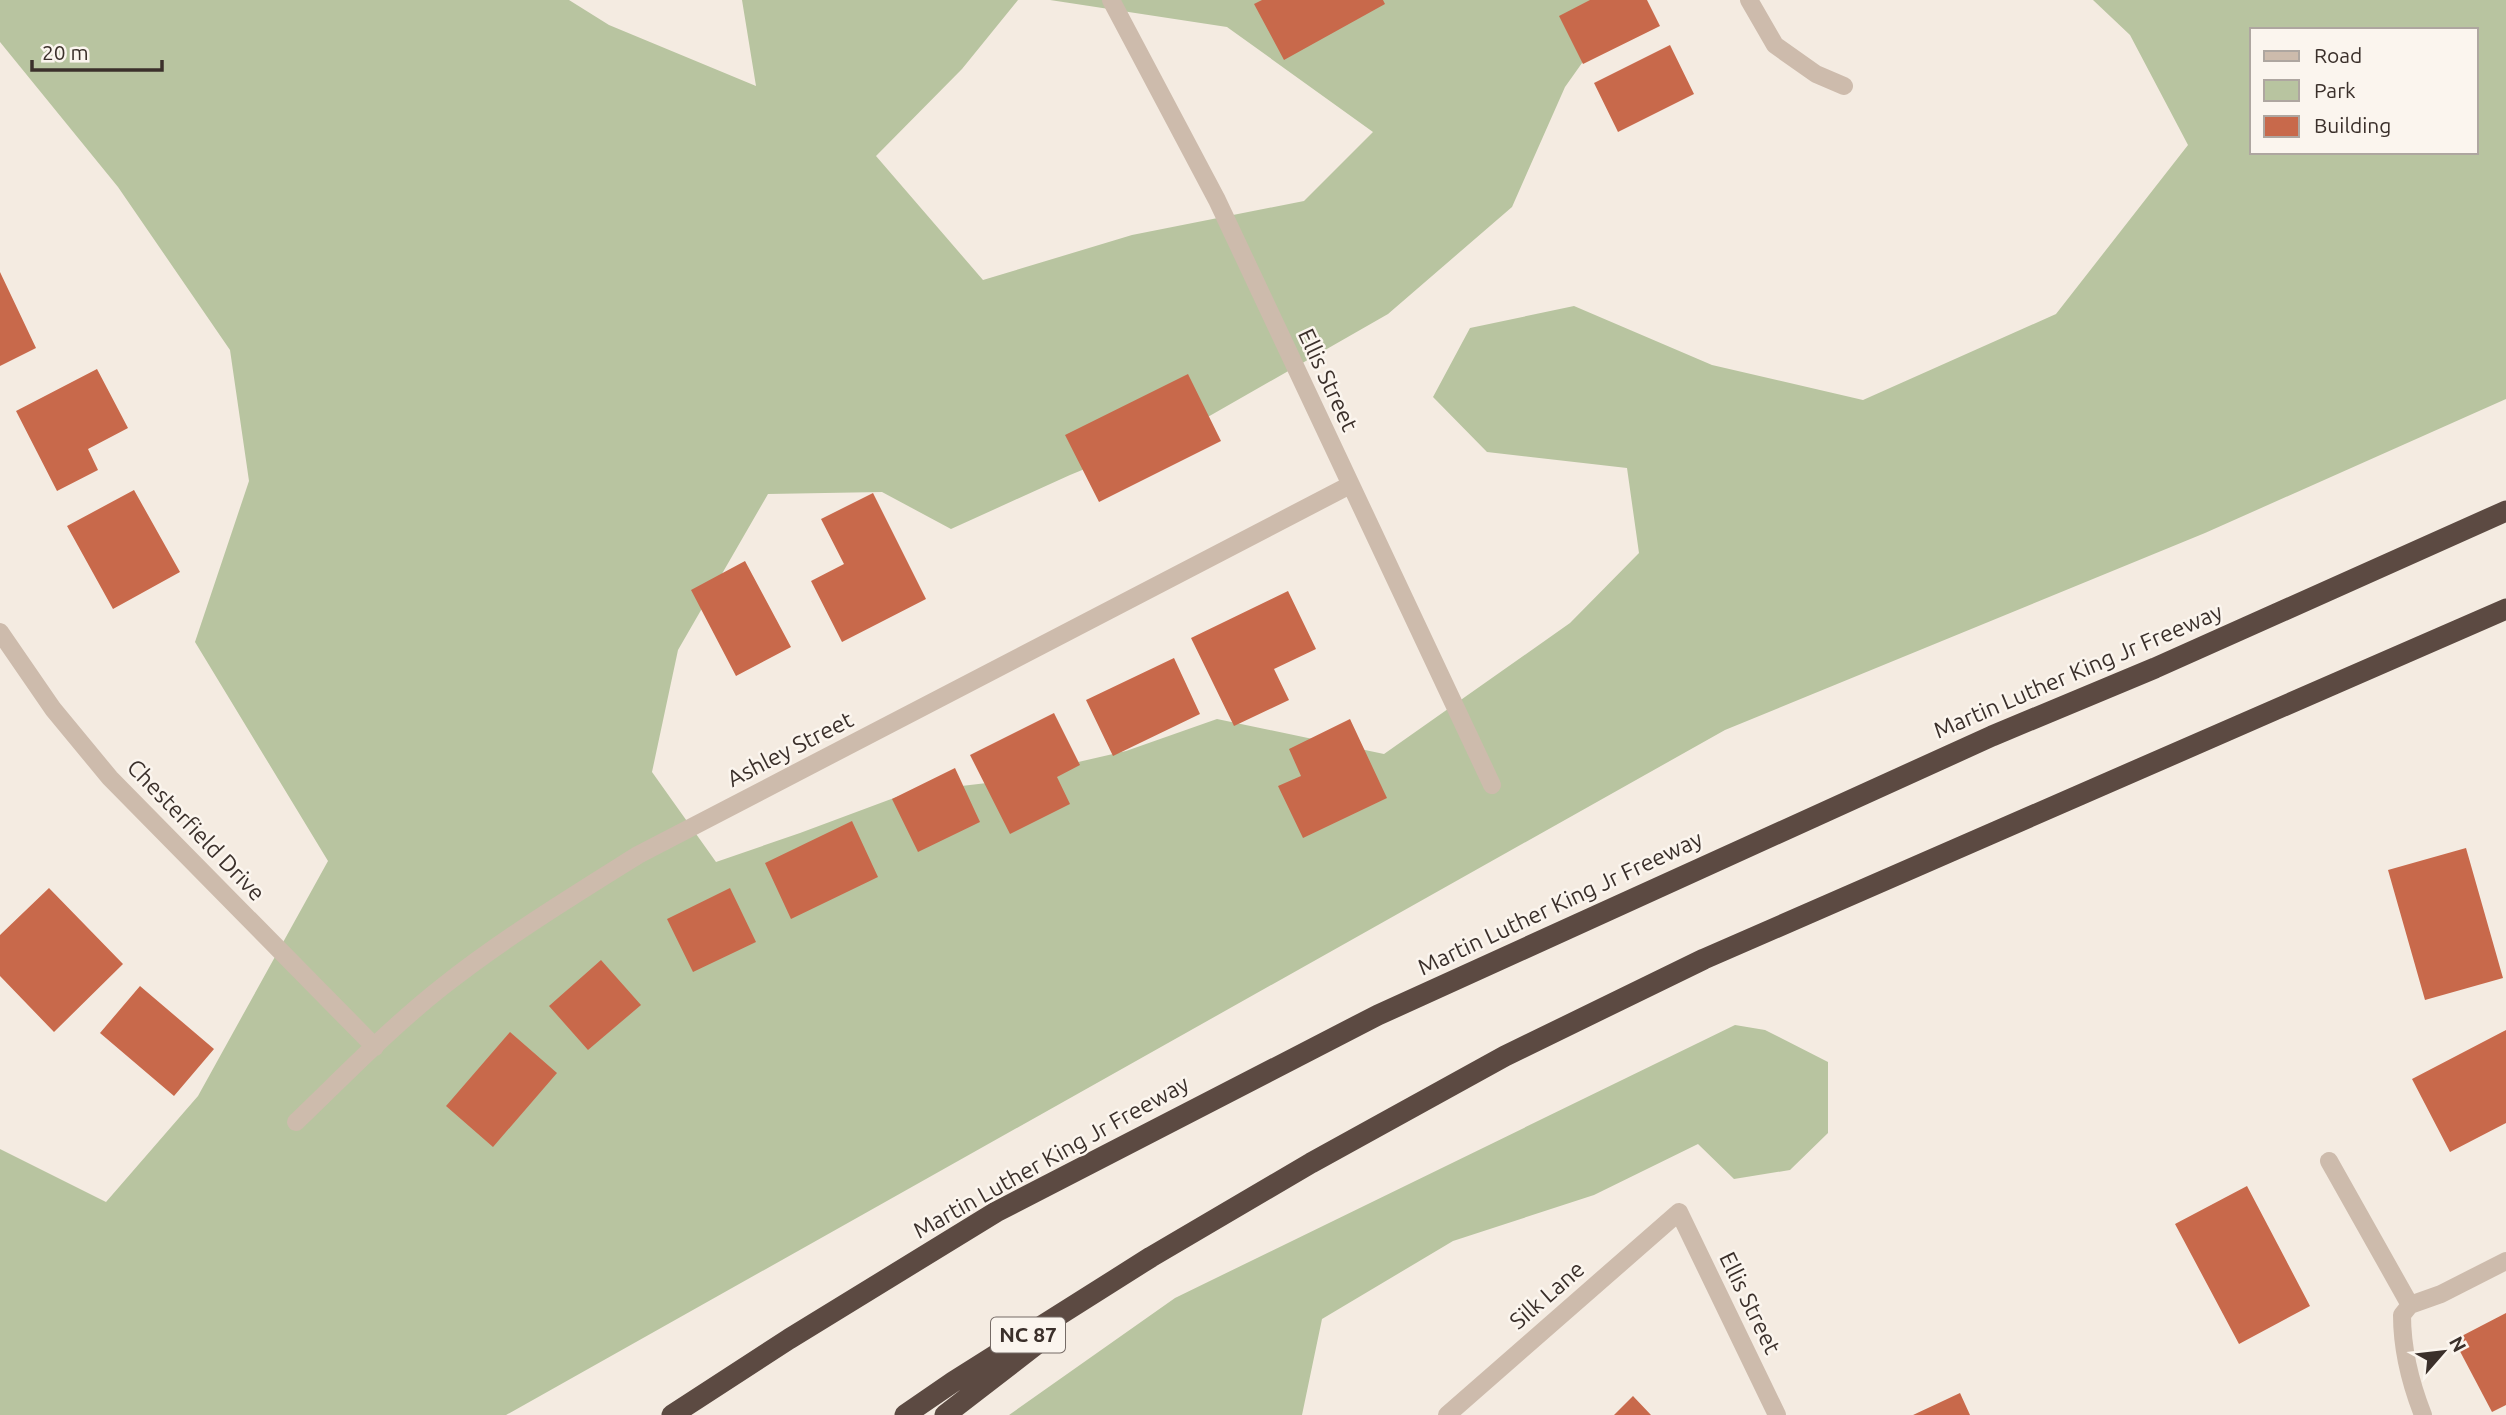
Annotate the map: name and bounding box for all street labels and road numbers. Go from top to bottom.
street label: Ellis Street [1294,325,1363,435]
street label: Martin Luther King Jr Freeway [1930,598,2226,743]
street label: Ashley Street [723,706,857,791]
street label: Chesterfield Drive [123,754,270,905]
street label: Martin Luther King Jr Freeway [1414,826,1706,980]
street label: Martin Luther King Jr Freeway [909,1070,1193,1243]
street label: Ellis Street [1715,1248,1786,1358]
street label: Silk Lane [1505,1256,1589,1334]
road number: NC 87 [991,1318,1065,1352]

